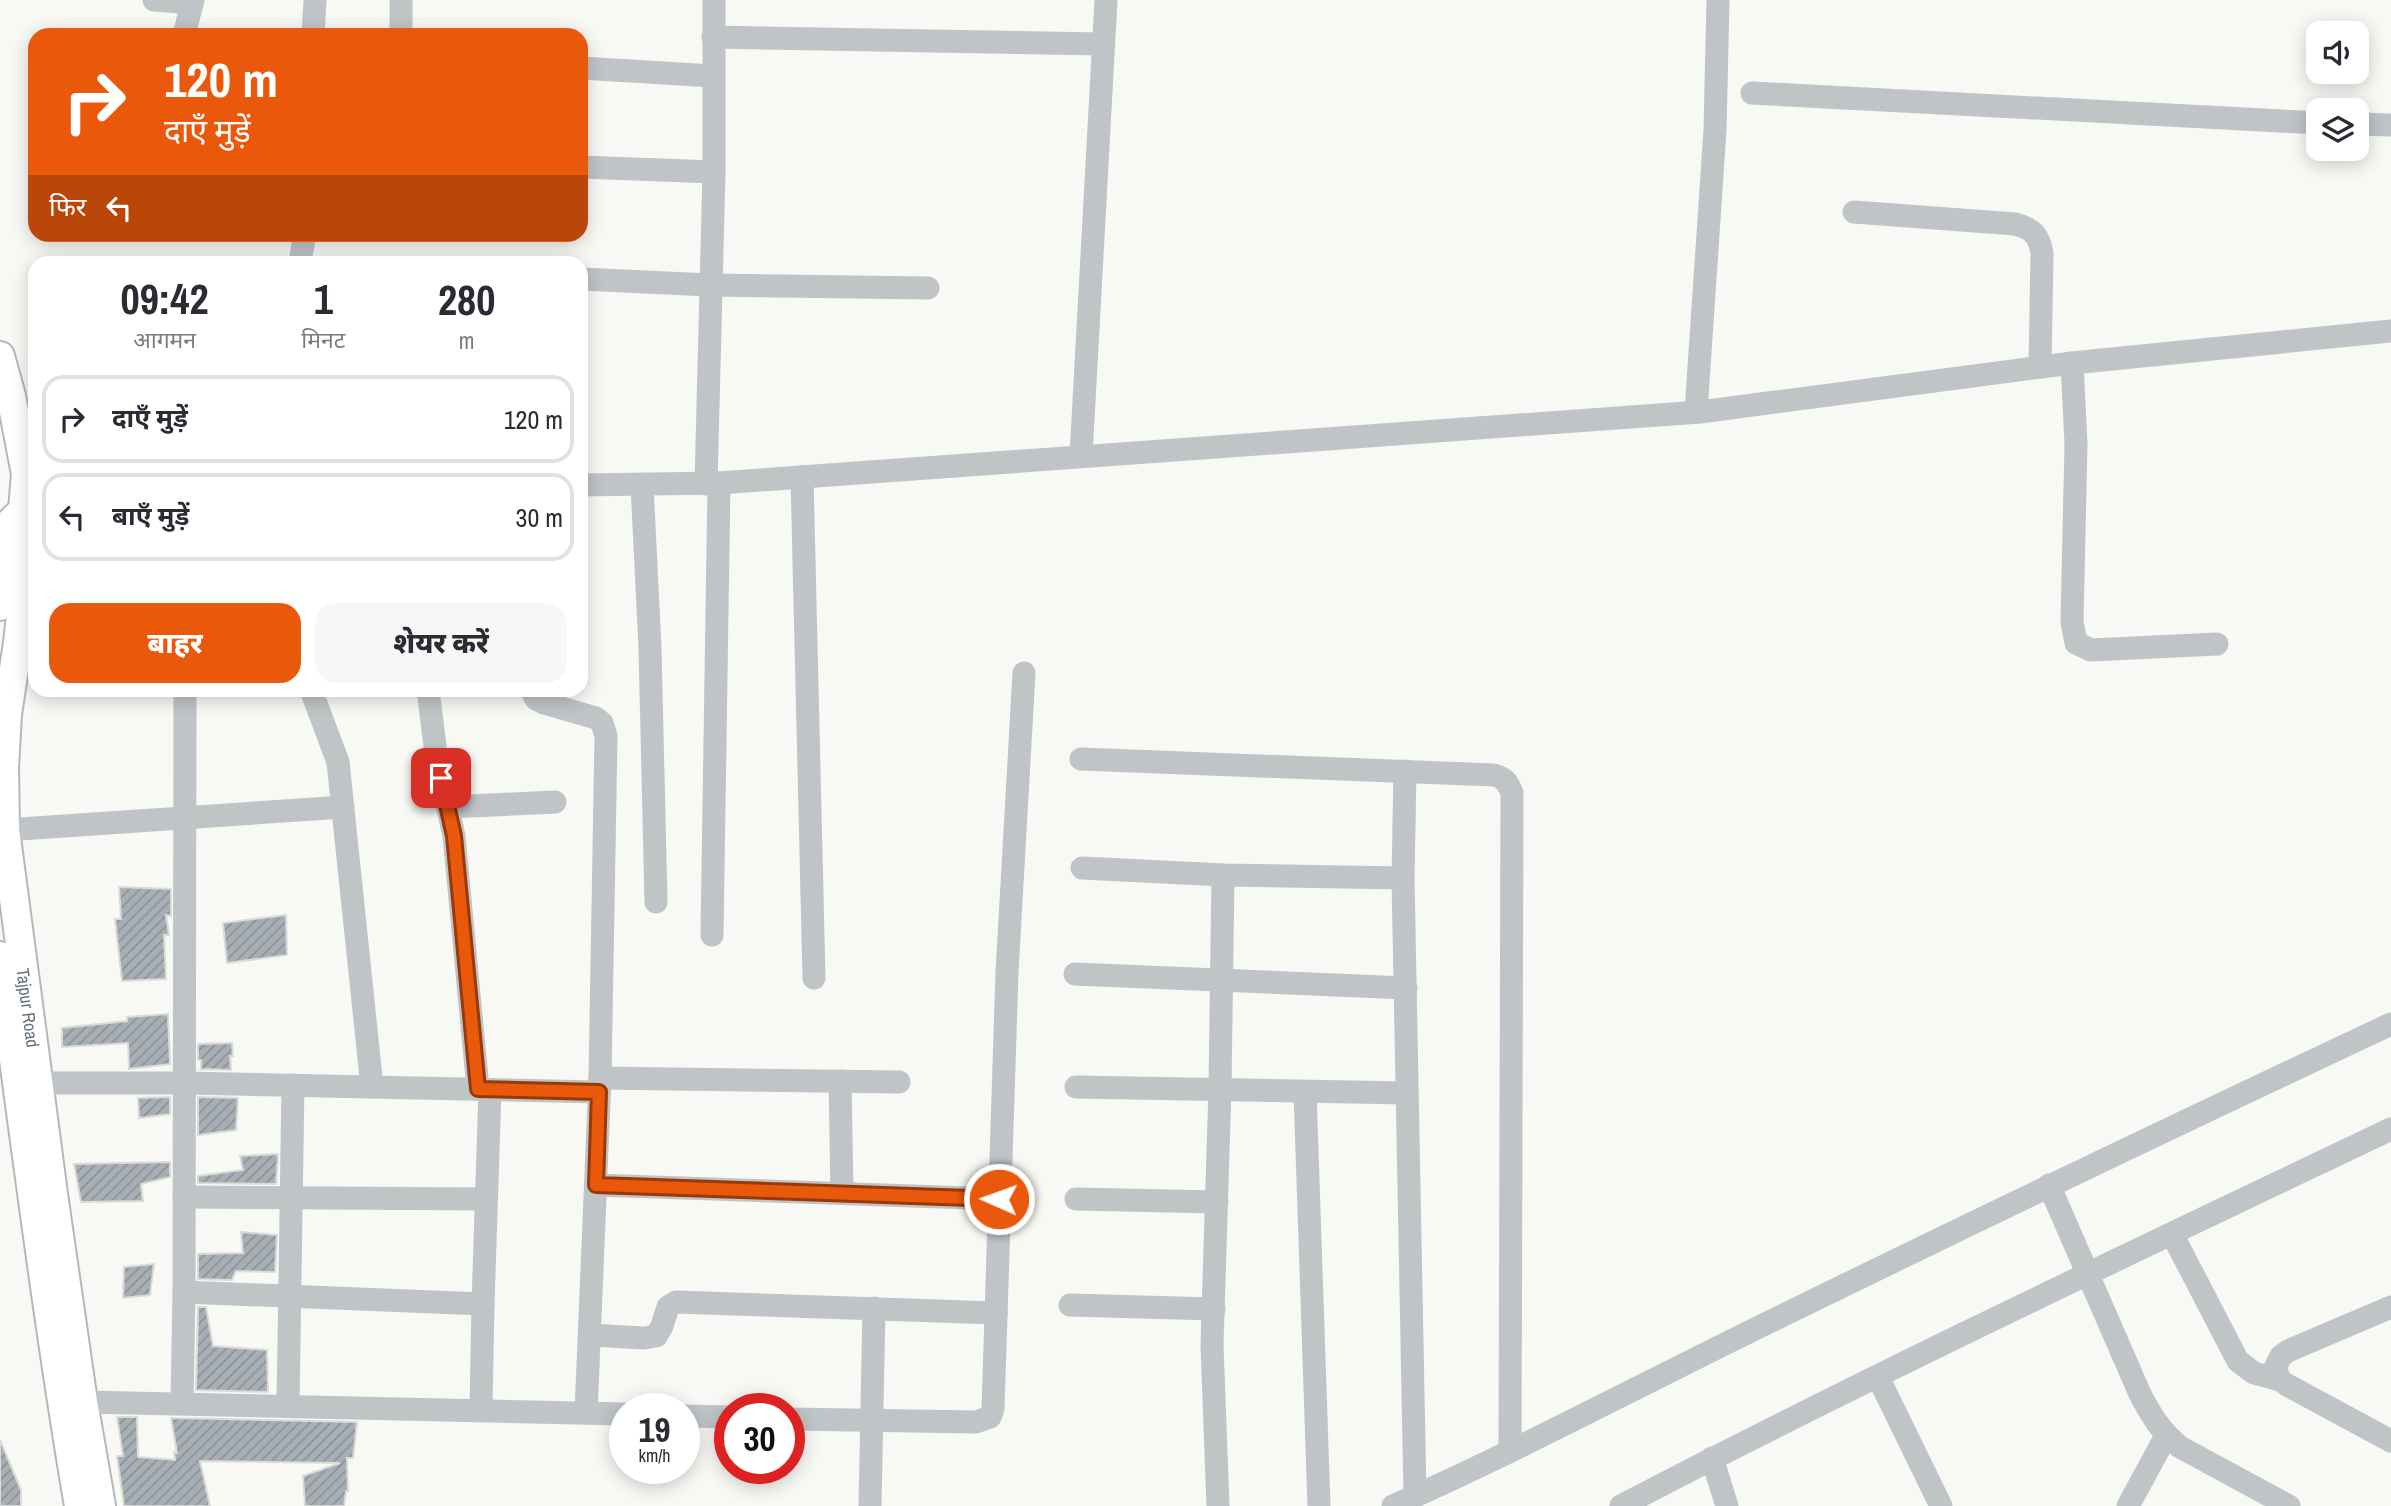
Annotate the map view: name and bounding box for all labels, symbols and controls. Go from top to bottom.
map controls [2306,21,2369,161]
button: sound [2306,21,2369,84]
text: 120 m [164,46,278,112]
icon: right [49,56,140,147]
button: layers [2306,98,2369,161]
text: दाएँ मुड़ें [164,109,251,152]
text: फिर [49,189,86,224]
icon: left [100,189,138,227]
text: 09:42 [121,271,209,327]
text: 1 [314,271,333,327]
text: 280 [438,272,495,328]
text: आगमन [133,324,196,355]
text: मिनट [301,324,345,355]
text: m [459,325,475,356]
icon: right [53,400,91,438]
text: दाएँ मुड़ें [112,400,188,435]
text: 120 m [504,402,563,437]
icon: left [53,498,91,536]
text: बाएँ मुड़ें [112,498,189,533]
text: 30 m [516,500,563,535]
button: बाहर [49,603,301,683]
button: शेयर करें [315,603,567,683]
pin [411,748,471,808]
icon: arrive [422,759,460,797]
street label: Tajpur Road [11,966,46,1049]
position arrow [962,1162,1036,1236]
speed limit sign: 30 [714,1393,805,1484]
text: 19 [639,1406,670,1453]
text: km/h [639,1443,671,1468]

